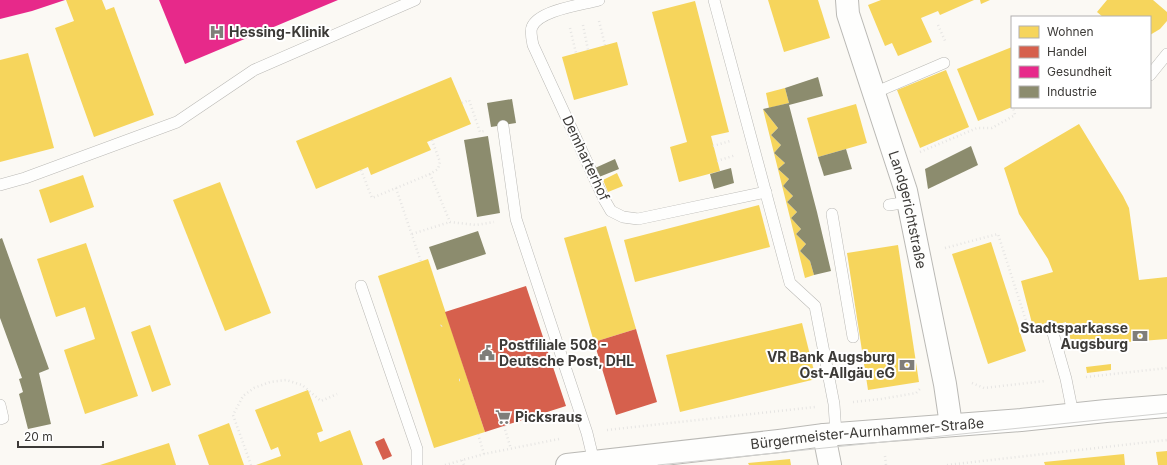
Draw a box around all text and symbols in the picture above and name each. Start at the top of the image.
legend [1011,16,1151,108]
hospital icon: Hessing-Klinik [208,23,226,41]
place label: Hessing-Klinik [229,23,331,40]
text: Wohnen [1047,24,1094,39]
text: Handel [1047,44,1087,59]
text: Gesundheit [1047,64,1112,79]
text: Industrie [1047,84,1097,99]
street label: Demharterhof [559,112,614,203]
street label: Landgerichtstraße [885,148,931,270]
place label: Stadtsparkasse Augsburg [1020,319,1128,352]
bank icon: Stadtsparkasse Augsburg [1131,327,1149,345]
place label: Postfiliale 508 - Deutsche Post, DHL [499,336,634,369]
public building icon: Postfiliale 508 - Deutsche Post, DHL [478,344,496,362]
place label: VR Bank Augsburg Ost-Allgäu eG [767,348,895,381]
bank icon: VR Bank Augsburg Ost-Allgäu eG [898,356,916,374]
supermarket icon: Picksraus [494,408,512,426]
place label: Picksraus [515,408,582,425]
street label: Bürgermeister-Aurnhammer-Straße [750,414,985,452]
scale bar [18,423,103,449]
text: 20 m [24,429,53,444]

